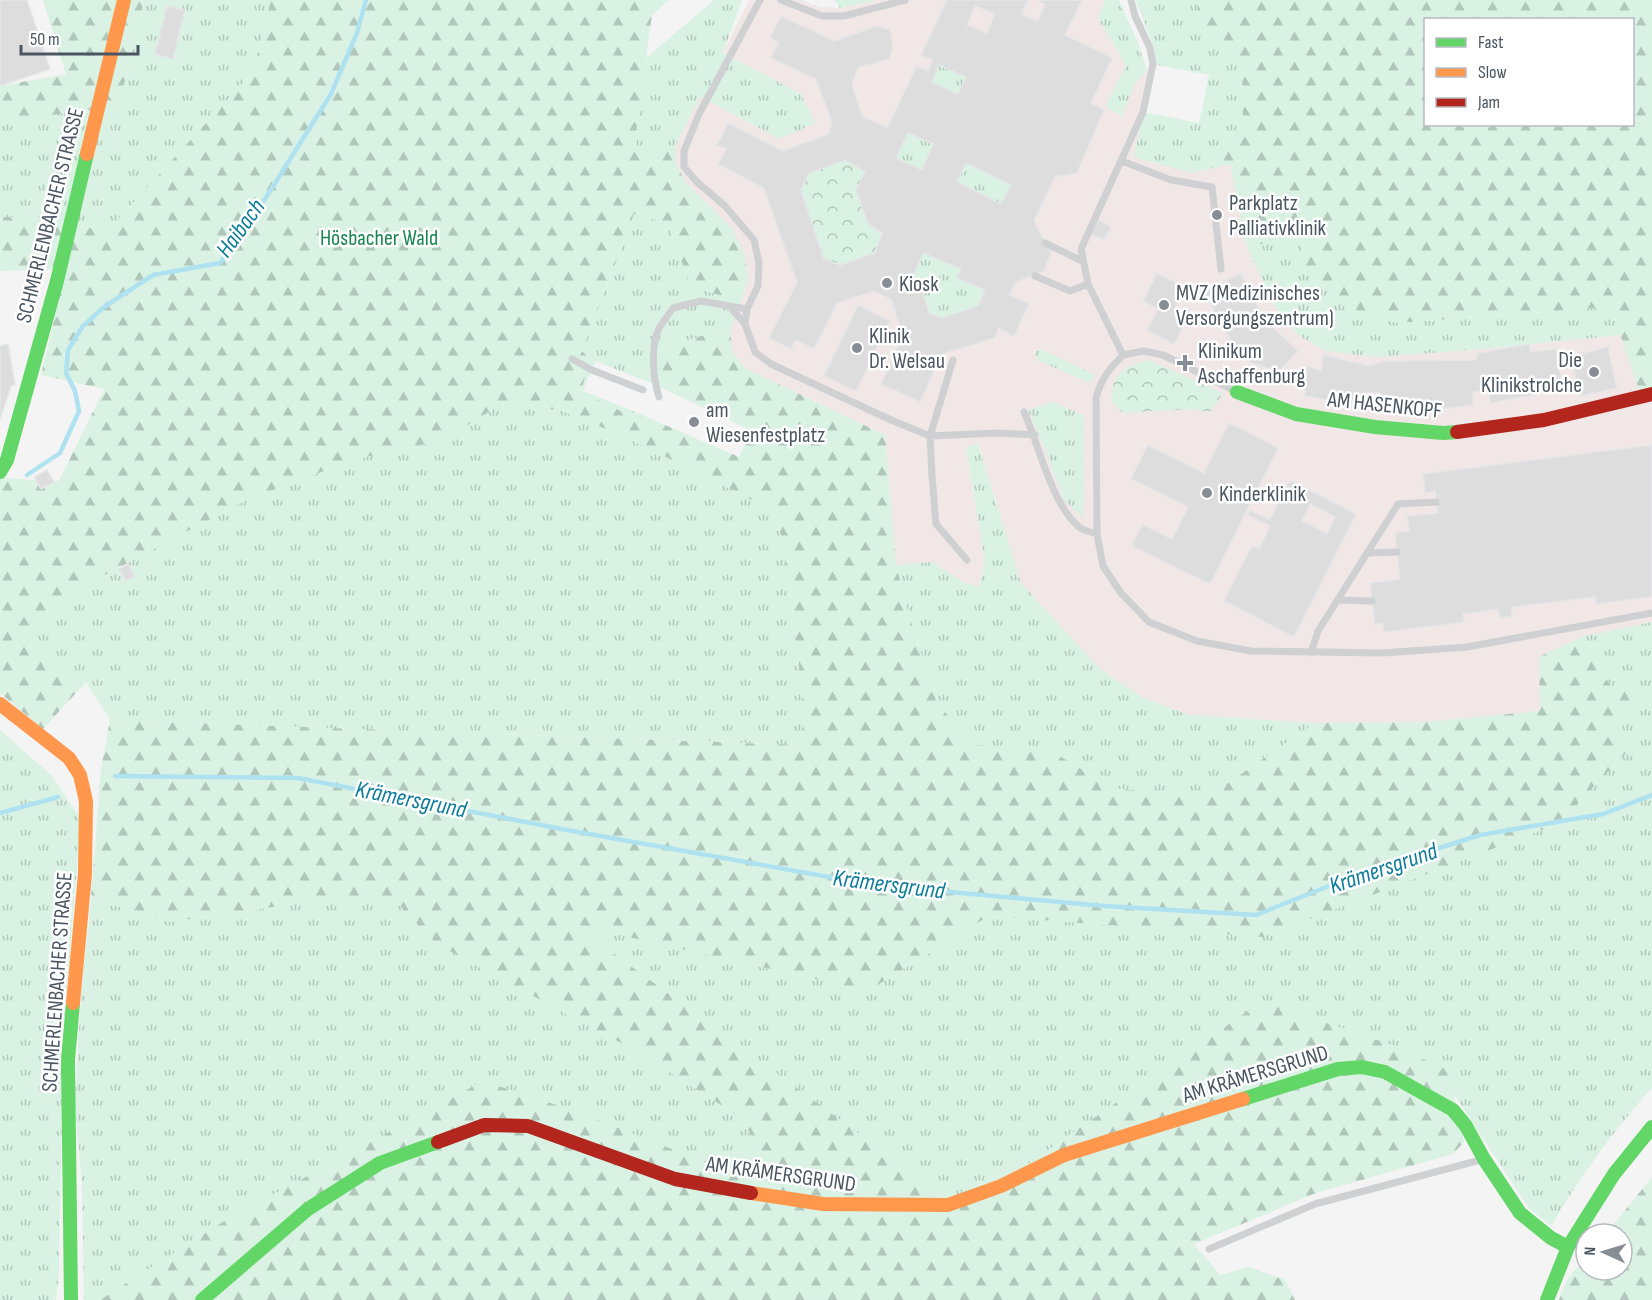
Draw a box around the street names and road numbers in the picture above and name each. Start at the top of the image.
street label: SCHMERLENBACHER STRASSE [11,105,90,326]
street label: AM HASENKOPF [1325,386,1443,425]
street label: SCHMERLENBACHER STRASSE [36,871,79,1093]
street label: AM KRÄMERSGRUND [1178,1039,1332,1110]
street label: AM KRÄMERSGRUND [703,1150,857,1198]

